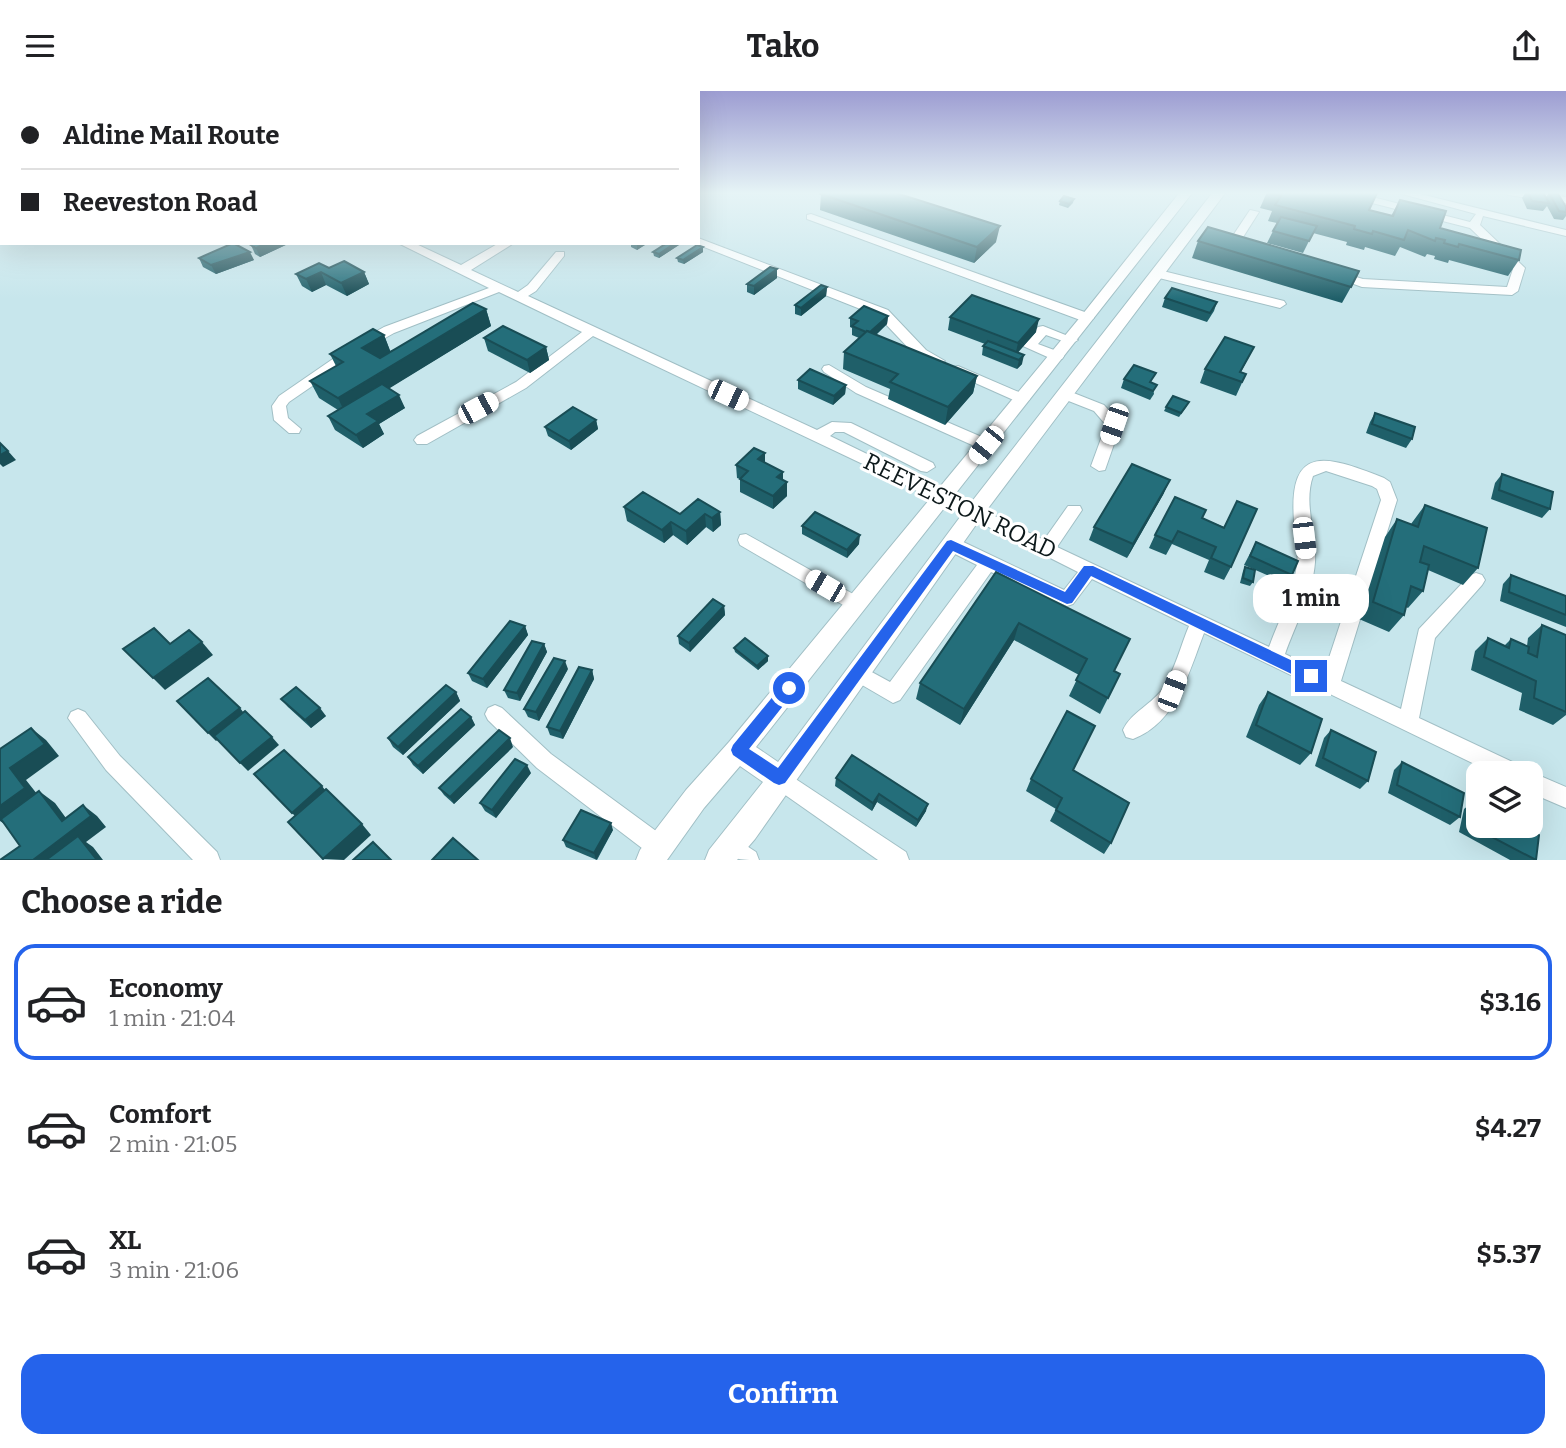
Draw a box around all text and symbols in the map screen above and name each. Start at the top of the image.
icon: menu [21,27,59,65]
text: Tako [747,27,819,65]
icon: share [1507,27,1545,65]
text: Aldine Mail Route [63,120,280,151]
text: Reeveston Road [63,187,257,218]
car [705,377,752,413]
car [455,389,502,427]
car [1098,401,1131,447]
car [965,422,1008,468]
street label: REEVESTON ROAD [859,447,1061,565]
car [1292,516,1317,560]
car [802,566,849,606]
callout: 1 min [1253,575,1369,623]
text: 1 min [1282,584,1340,612]
route end [1295,660,1327,692]
car [1155,668,1190,714]
route start [773,672,805,704]
map controls [1466,761,1543,838]
button: layers [1466,761,1543,838]
text: Choose a ride [21,883,222,921]
icon: car [25,971,88,1034]
text: Economy [109,973,223,1004]
text: $3.16 [1479,987,1541,1018]
text: 1 min · 21:04 [109,1004,235,1032]
icon: car [25,1097,88,1160]
text: Comfort [109,1099,212,1130]
text: $4.27 [1475,1113,1541,1144]
text: 2 min · 21:05 [109,1130,237,1158]
icon: car [25,1223,88,1286]
text: XL [109,1225,141,1256]
text: $5.37 [1476,1239,1541,1270]
text: 3 min · 21:06 [109,1256,239,1284]
button: Confirm [21,1354,1545,1434]

